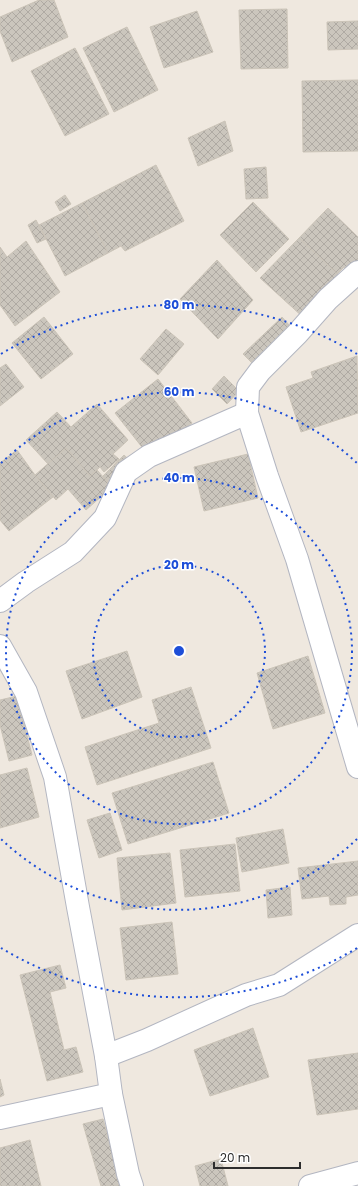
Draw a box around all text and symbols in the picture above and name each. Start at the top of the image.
text: 80 m [164,296,195,313]
text: 60 m [164,383,195,400]
text: 40 m [163,469,195,486]
text: 20 m [164,556,194,573]
centre of rings [172,644,186,658]
scale bar [214,1144,300,1170]
text: 20 m [220,1149,250,1166]

